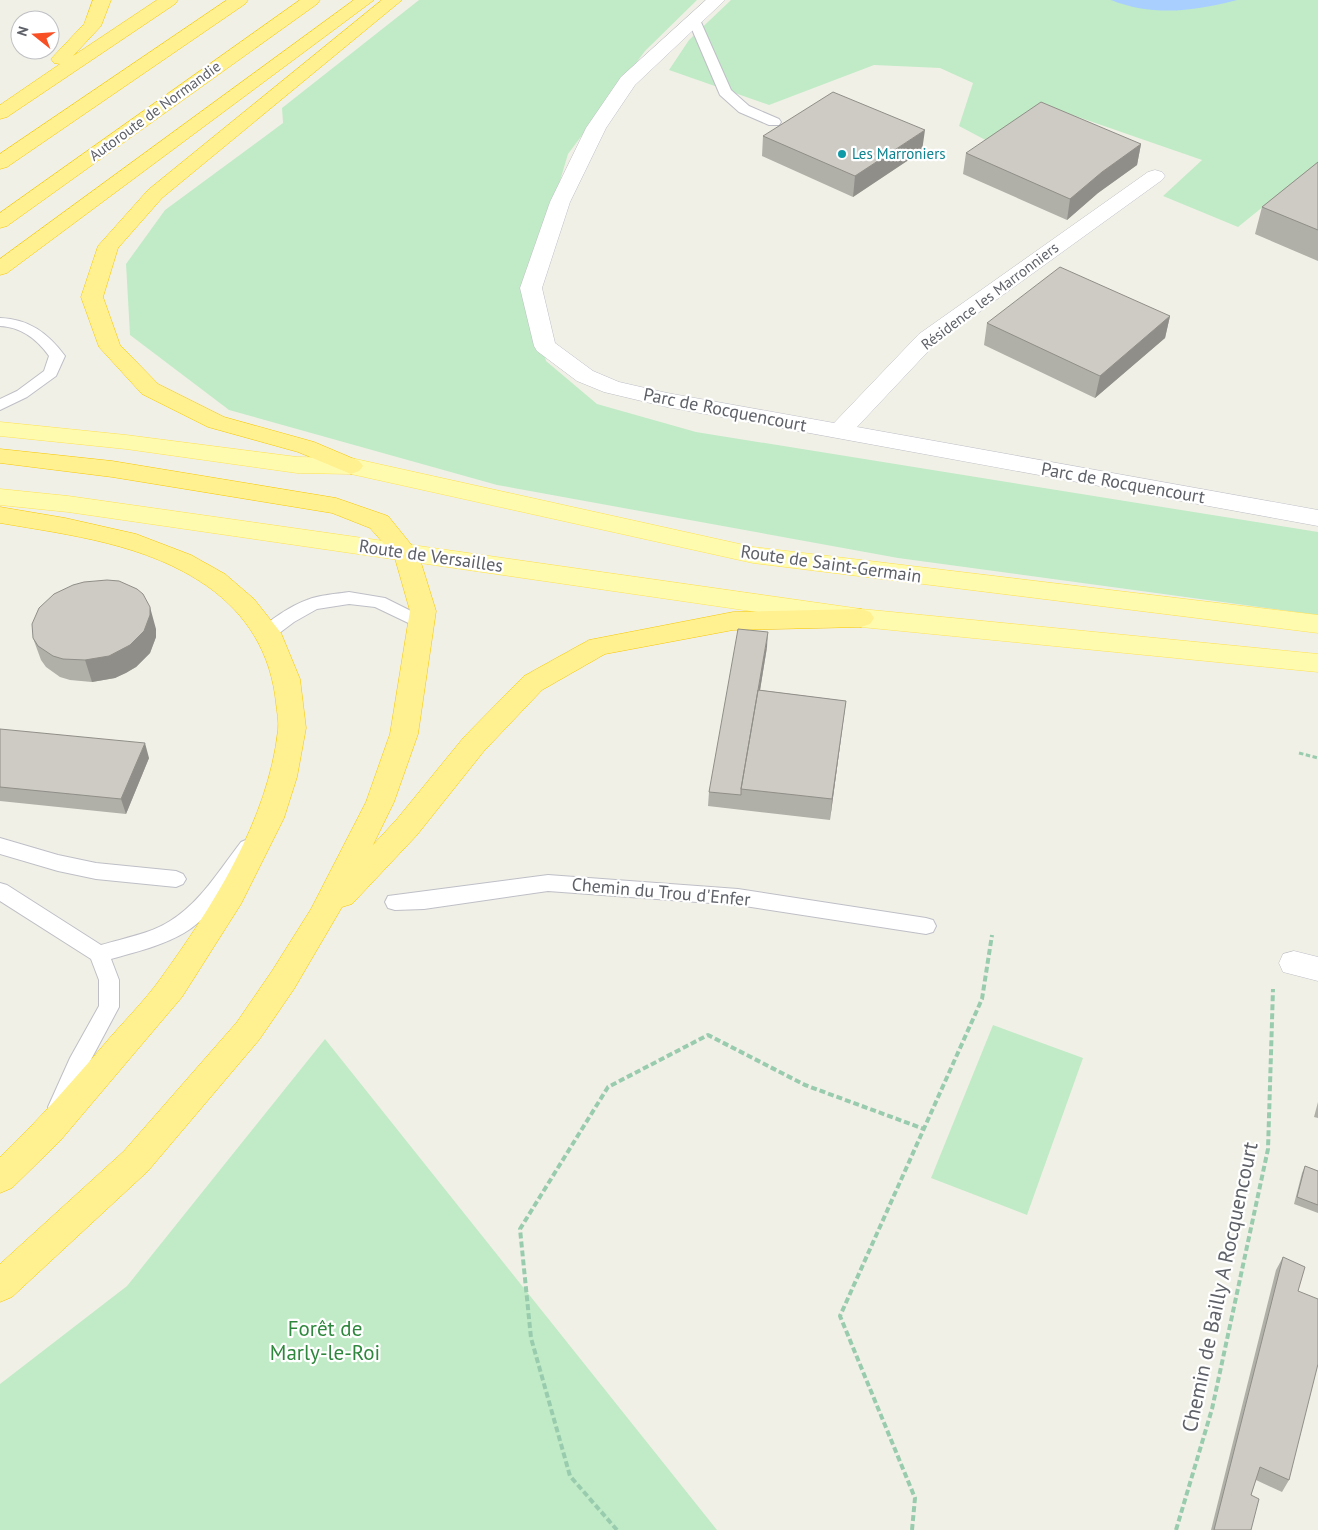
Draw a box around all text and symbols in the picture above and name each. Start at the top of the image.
north arrow [10,10,60,60]
text: N [13,24,33,38]
street label: Autoroute de Normandie [85,56,224,165]
place label: Les Marroniers [852,144,946,163]
marker: Les Marroniers [836,148,848,160]
street label: Résidence les Marronniers [917,238,1062,354]
street label: Parc de Rocquencourt [641,382,809,437]
street label: Parc de Rocquencourt [1039,457,1207,508]
street label: Route de Versailles [358,534,505,577]
street label: Route de Saint-Germain [739,539,923,588]
street label: Chemin du Trou d'Enfer [571,872,751,911]
street label: Chemin de Bailly A Rocquencourt [1176,1139,1263,1434]
park label: Forêt de Marly-le-Roi [270,1315,380,1366]

